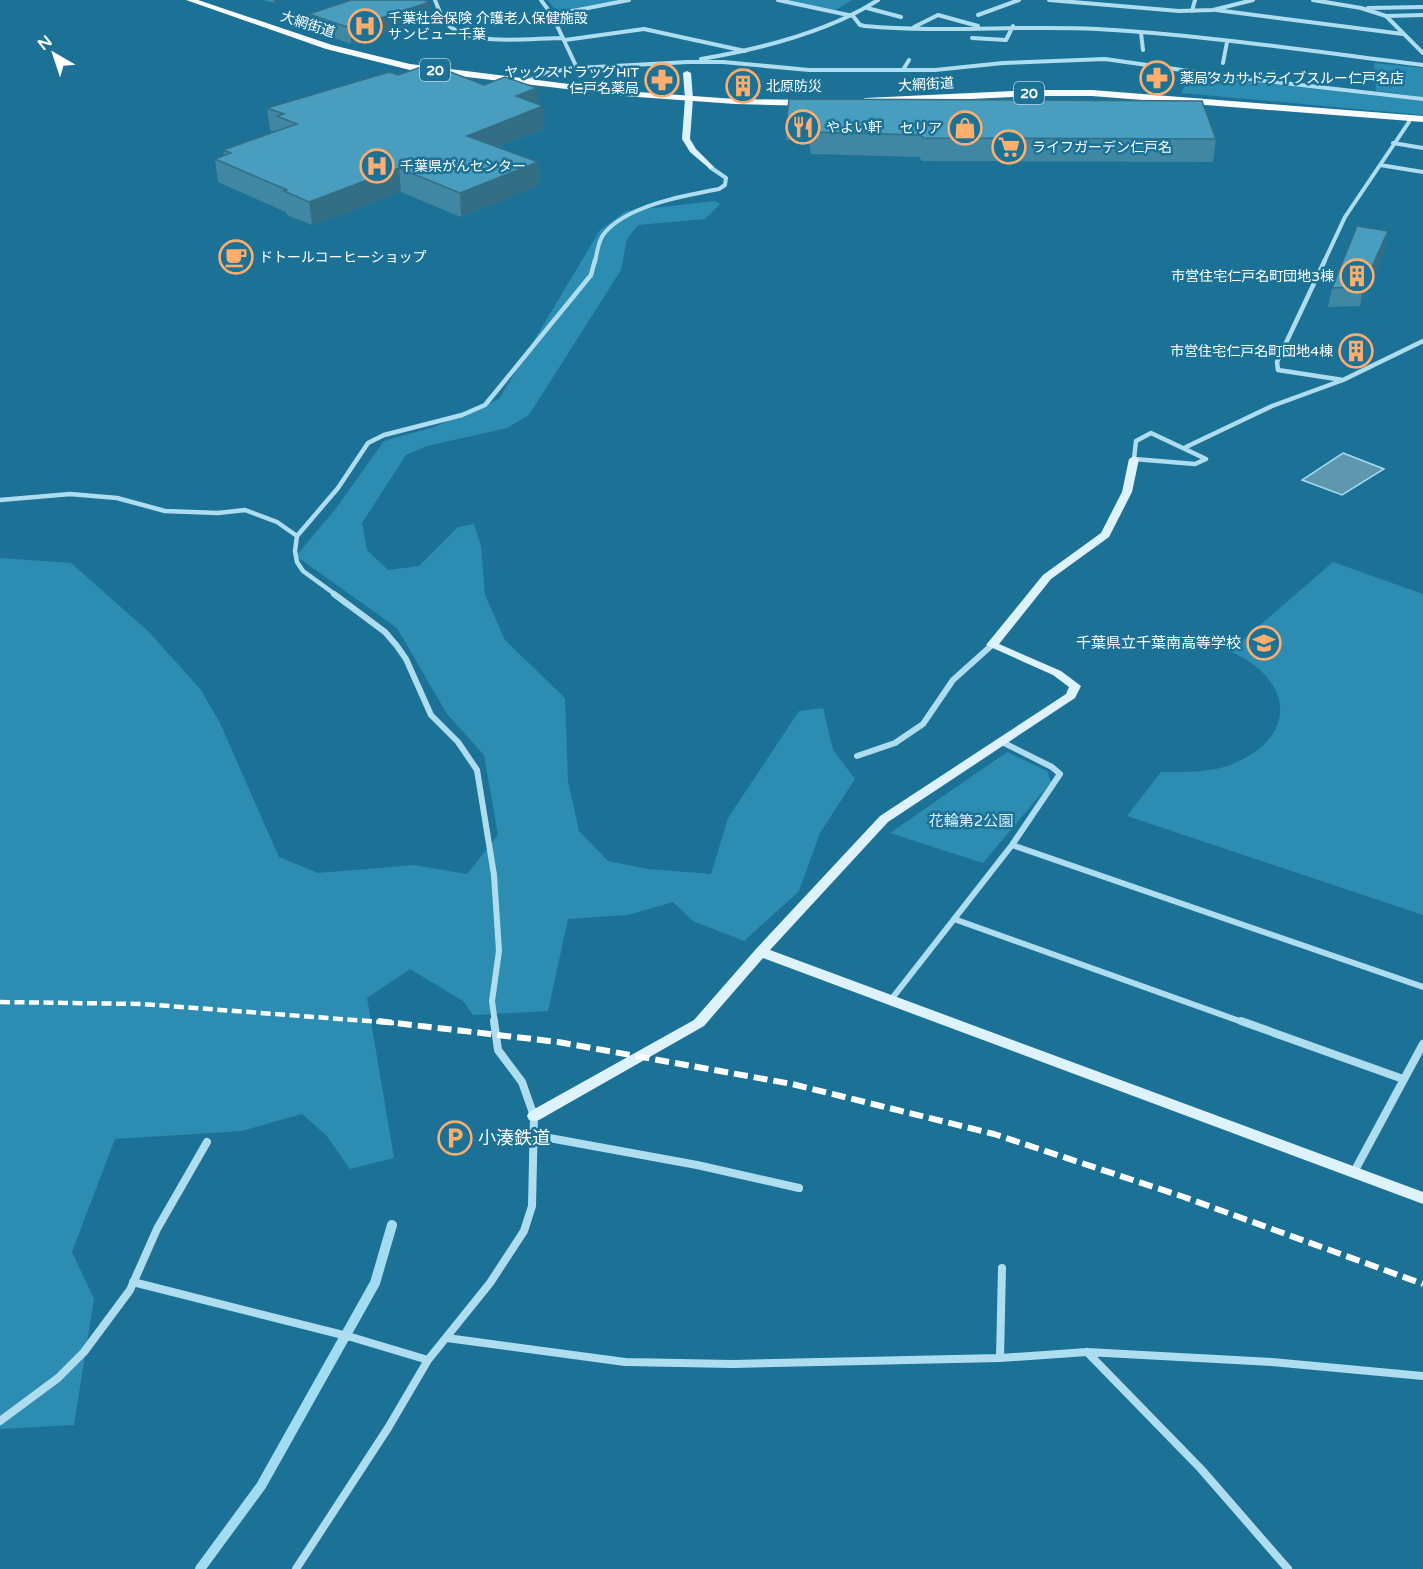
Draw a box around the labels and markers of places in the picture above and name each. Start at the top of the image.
hospital icon: 千葉社会保険 介護老人保健施設 サンビュー千葉 [347,8,383,44]
place label: 千葉社会保険 介護老人保健施設 サンビュー千葉 [388,10,588,43]
pharmacy icon: 薬局タカサドライブスルー仁戸名店 [1139,60,1175,96]
pharmacy icon: ヤックスドラッグHIT 仁戸名薬局 [644,62,680,98]
place label: ヤックスドラッグHIT 仁戸名薬局 [504,64,639,97]
building icon: 北原防災 [725,68,761,104]
place label: 薬局タカサドライブスルー仁戸名店 [1180,70,1404,87]
place label: 北原防災 [766,78,822,95]
restaurant icon: やよい軒 [785,109,821,145]
shop icon: セリア [947,110,983,146]
place label: やよい軒 [826,119,882,136]
place label: セリア [900,120,942,137]
supermarket icon: ライフガーデン仁戸名 [991,129,1027,165]
place label: ライフガーデン仁戸名 [1032,139,1172,156]
hospital icon: 千葉県がんセンター [359,148,395,184]
place label: 千葉県がんセンター [400,158,526,175]
cafe icon: ドトールコーヒーショップ [218,239,254,275]
place label: ドトールコーヒーショップ [259,249,426,266]
building icon: 市営住宅仁戸名町団地3棟 [1339,258,1375,294]
place label: 市営住宅仁戸名町団地3棟 [1171,268,1334,285]
building icon: 市営住宅仁戸名町団地4棟 [1338,333,1374,369]
place label: 市営住宅仁戸名町団地4棟 [1170,343,1333,360]
school or university icon: 千葉県立千葉南高等学校 [1246,625,1282,661]
place label: 千葉県立千葉南高等学校 [1076,634,1241,652]
parking icon: 小湊鉄道 [437,1120,473,1156]
place label: 小湊鉄道 [478,1127,550,1149]

